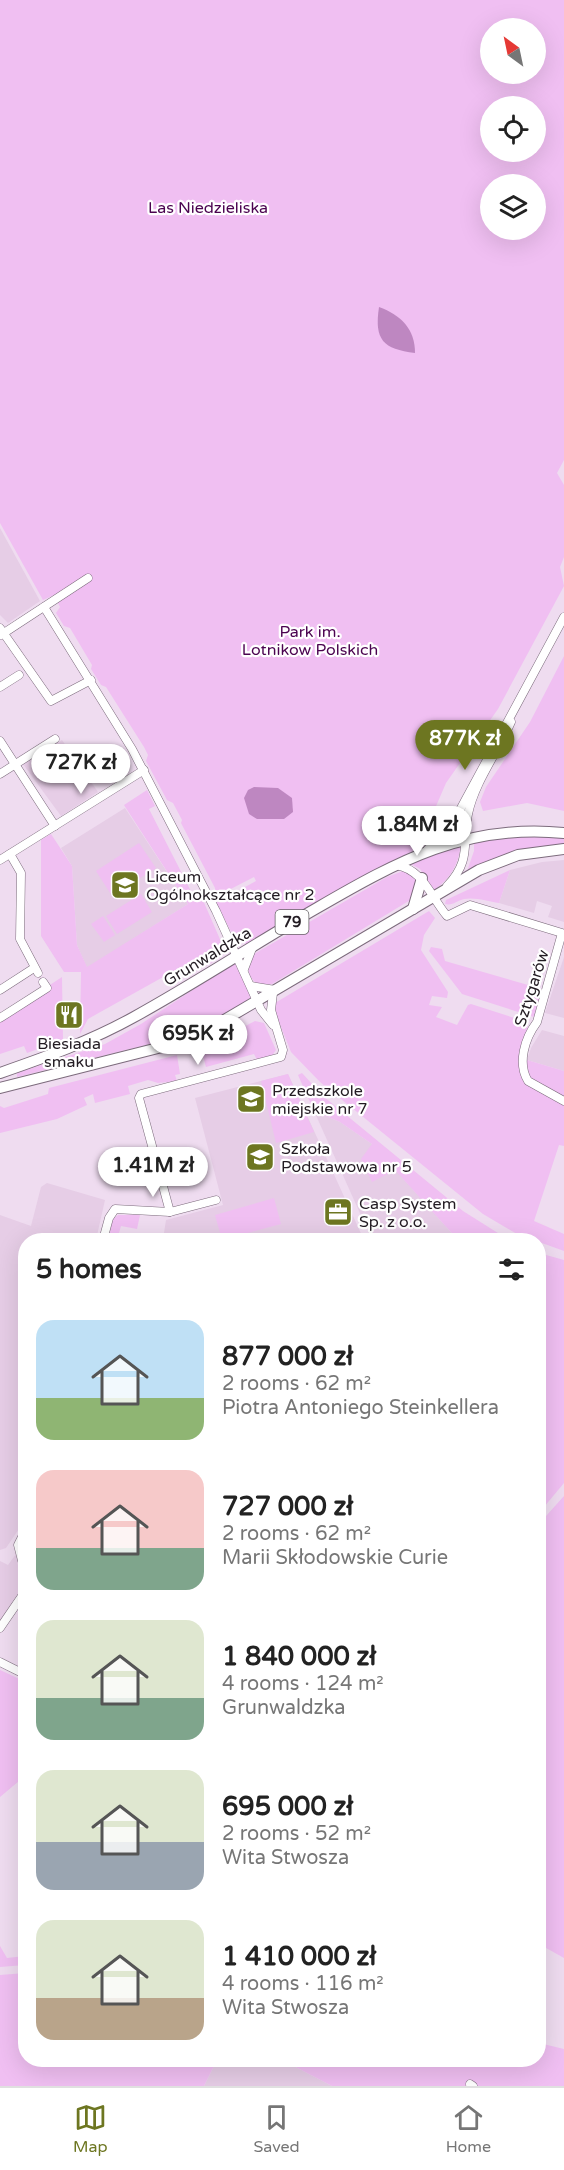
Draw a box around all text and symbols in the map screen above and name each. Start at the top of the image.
north arrow [480,18,546,84]
map controls [480,18,546,240]
button: locate [480,96,546,162]
button: layers [480,174,546,240]
park label: Las Niedzieliska [148,198,268,218]
park label: Park im. Lotnikow Polskich [242,622,378,660]
pin: 877K zł [410,720,520,771]
text: 877K zł [429,727,501,751]
pin: 727K zł [26,744,136,795]
text: 727K zł [45,751,117,775]
pin: 1.84M zł [355,806,479,857]
text: 1.84M zł [376,813,458,837]
place label: Liceum Ogólnokształcące nr 2 [146,867,315,905]
school or university icon: Liceum Ogólnokształcące nr 2 [109,869,141,901]
road number: 79 [276,910,308,934]
street label: Grunwaldzka [160,923,255,991]
street label: Sztygarów [510,947,554,1029]
restaurant icon: Biesiada smaku [53,999,85,1031]
pin: 695K zł [143,1015,253,1066]
text: 695K zł [162,1022,234,1046]
place label: Biesiada smaku [37,1034,101,1072]
place label: Przedszkole miejskie nr 7 [272,1081,367,1119]
school or university icon: Przedszkole miejskie nr 7 [235,1083,267,1115]
place label: Szkoła Podstawowa nr 5 [281,1139,412,1177]
school or university icon: Szkoła Podstawowa nr 5 [244,1141,276,1173]
pin: 1.41M zł [91,1147,215,1198]
text: 1.41M zł [112,1154,194,1178]
place label: Casp System Sp. z o.o. [359,1194,456,1232]
office icon: Casp System Sp. z o.o. [322,1196,354,1228]
icon: filters [495,1253,528,1286]
text: 5 homes [36,1254,142,1285]
text: 877 000 zł [222,1341,353,1372]
icon: home [84,1344,156,1416]
text: 2 rooms · 62 m² [222,1372,371,1396]
text: Piotra Antoniego Steinkellera [222,1396,499,1420]
text: 727 000 zł [222,1491,353,1522]
icon: home [84,1494,156,1566]
text: 2 rooms · 62 m² [222,1522,371,1546]
text: Marii Skłodowskie Curie [222,1546,448,1570]
text: 1 840 000 zł [222,1641,376,1672]
icon: home [84,1644,156,1716]
text: 4 rooms · 124 m² [222,1672,384,1696]
text: Grunwaldzka [222,1696,345,1720]
text: 695 000 zł [222,1791,353,1822]
icon: home [84,1794,156,1866]
text: 2 rooms · 52 m² [222,1822,371,1846]
text: Wita Stwosza [222,1846,349,1870]
text: 1 410 000 zł [222,1941,376,1972]
icon: home [84,1944,156,2016]
text: 4 rooms · 116 m² [222,1972,384,1996]
text: Wita Stwosza [222,1996,349,2020]
tab: Map [73,2101,108,2157]
tab: Saved [253,2101,300,2157]
tab: Home [446,2101,491,2157]

